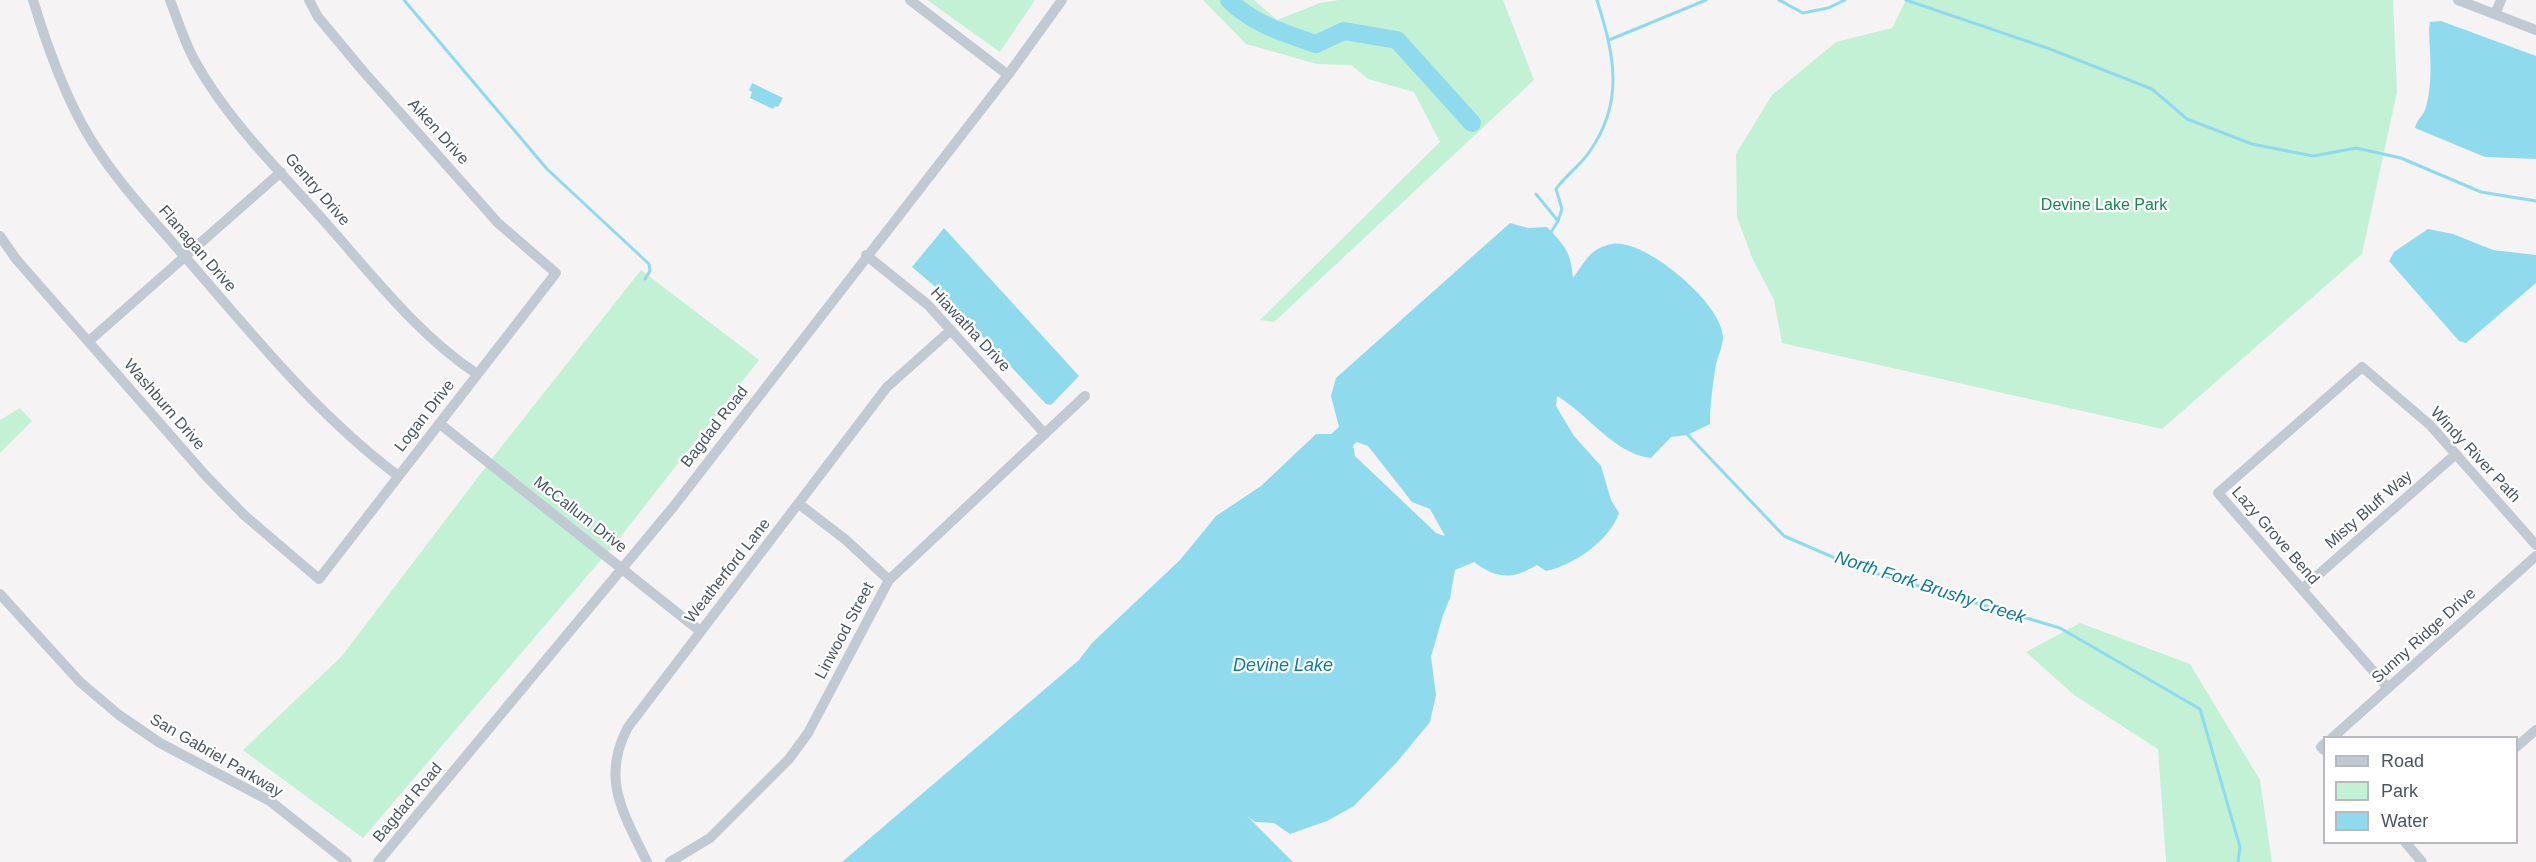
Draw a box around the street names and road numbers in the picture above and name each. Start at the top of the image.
street label: Aiken Drive [403,95,473,169]
street label: Gentry Drive [280,150,354,230]
street label: Flanagan Drive [154,202,240,296]
street label: Hiawatha Drive [926,284,1014,376]
street label: Washburn Drive [119,356,209,454]
street label: Logan Drive [391,376,459,456]
street label: Bagdad Road [677,383,753,471]
street label: Windy River Path [2426,403,2524,507]
street label: Misty Bluff Way [2321,467,2417,553]
street label: McCallum Drive [530,473,630,557]
street label: Lazy Grove Bend [2227,483,2323,589]
street label: Weatherford Lane [681,515,775,627]
street label: Linwood Street [811,579,879,683]
street label: Sunny Ridge Drive [2368,584,2480,688]
street label: San Gabriel Parkway [146,710,286,802]
street label: Bagdad Road [369,759,447,847]

